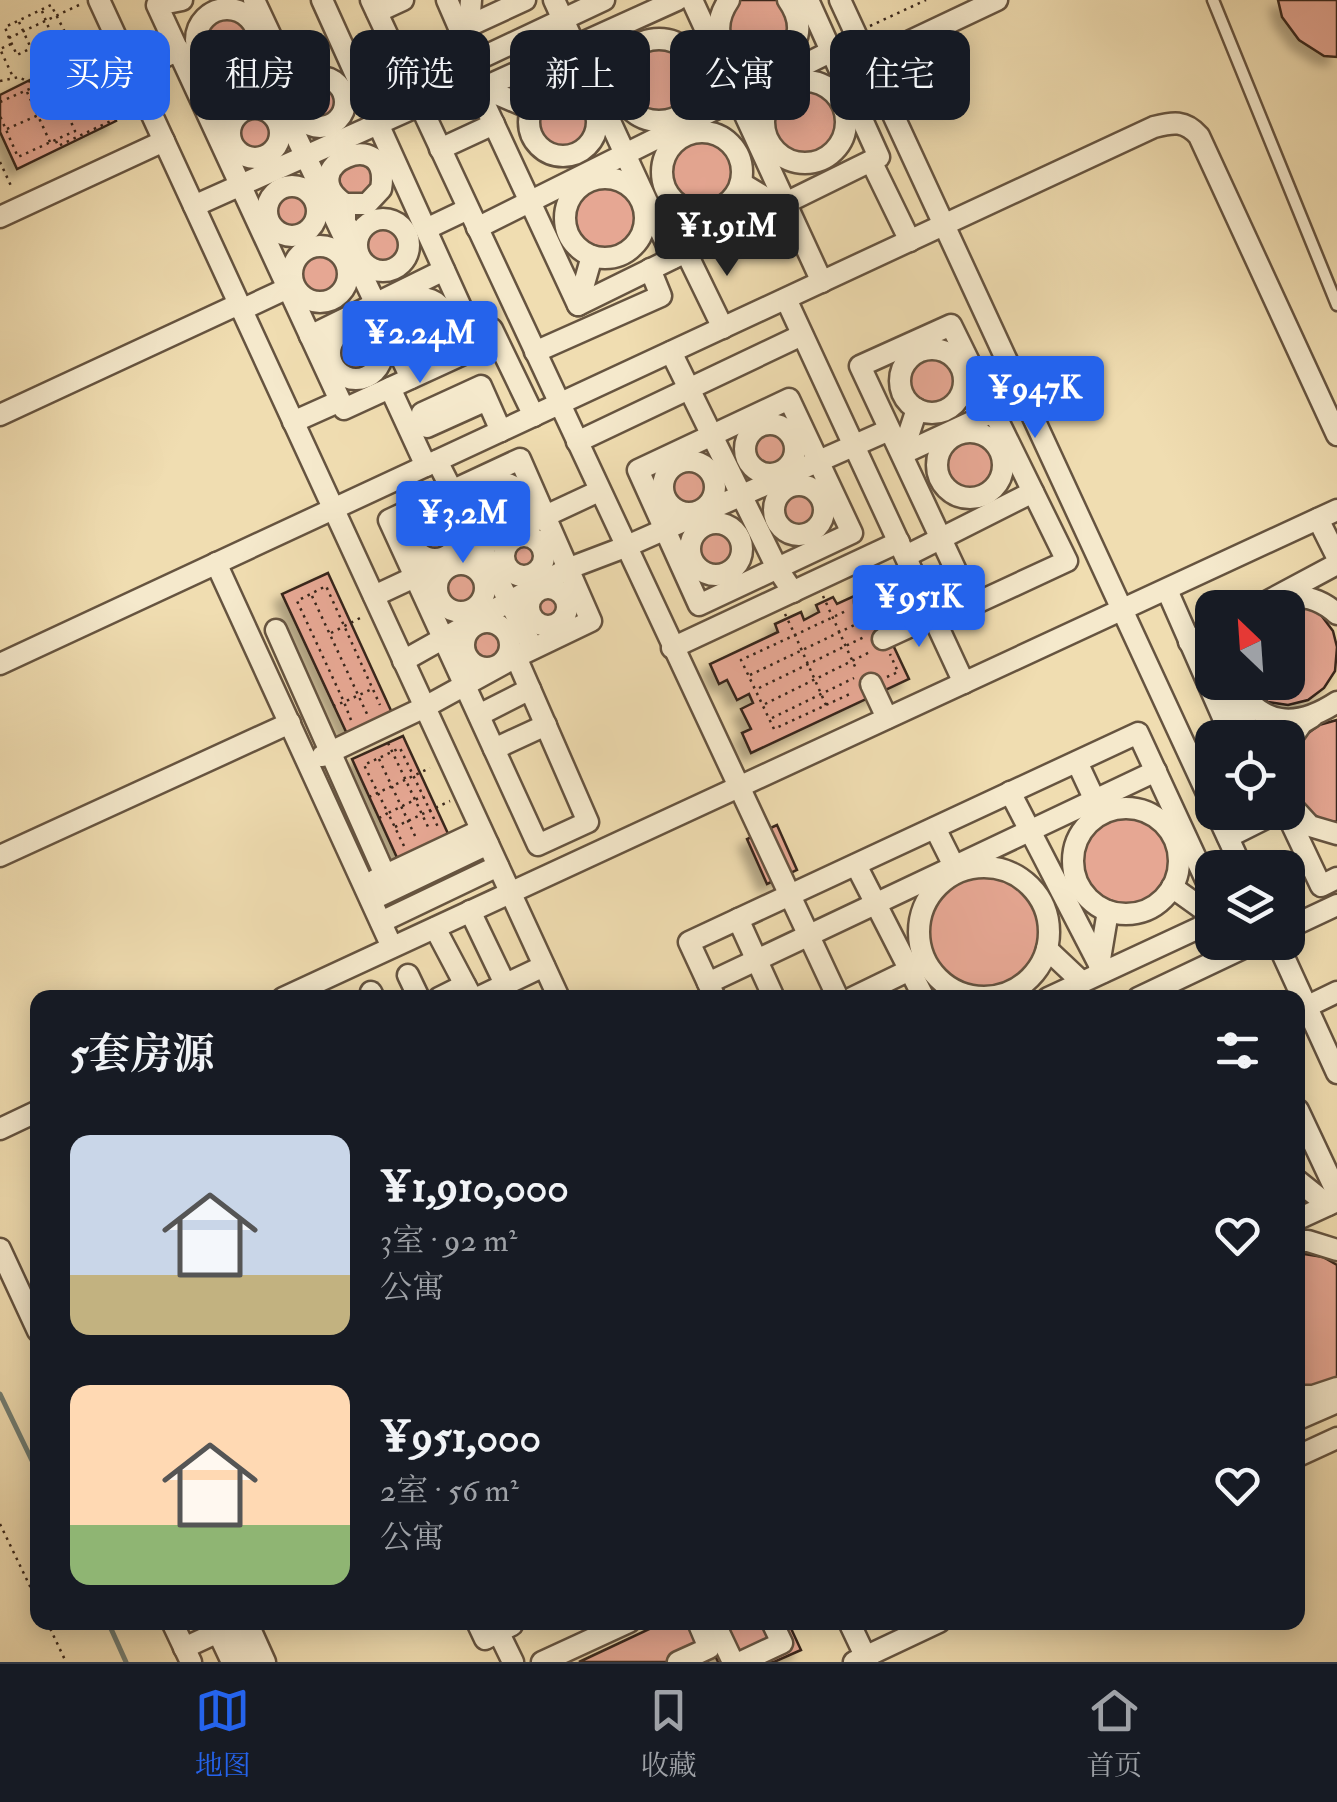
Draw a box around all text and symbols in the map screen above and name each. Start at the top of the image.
chip: 买房 [30,30,170,120]
chip: 租房 [190,30,330,120]
chip: 筛选 [350,30,490,120]
chip: 新上 [510,30,650,120]
chip: 公寓 [670,30,810,120]
chip: 住宅 [830,30,970,120]
pin: ¥1.91M [646,194,808,279]
text: ¥1.91M [677,206,777,246]
pin: ¥2.24M [339,301,501,386]
text: ¥2.24M [365,313,475,353]
pin: ¥947K [965,356,1105,441]
text: ¥947K [988,368,1082,408]
pin: ¥3.2M [393,481,533,566]
text: ¥3.2M [418,493,508,533]
pin: ¥951K [849,565,989,650]
text: ¥951K [875,577,963,617]
north arrow [1195,590,1305,700]
map controls [1195,590,1305,960]
button: locate [1195,720,1305,830]
button: layers [1195,850,1305,960]
icon: filters [1210,1023,1265,1078]
text: 5套房源 [70,1029,214,1081]
text: ¥1,910,000 [380,1162,569,1214]
icon: home [150,1175,270,1295]
icon: heart [1210,1208,1265,1263]
text: 3室 · 92 m² [380,1221,517,1261]
text: 公寓 [380,1268,444,1308]
text: ¥951,000 [380,1412,541,1464]
icon: home [150,1425,270,1545]
icon: heart [1210,1458,1265,1513]
text: 2室 · 56 m² [380,1471,519,1511]
text: 公寓 [380,1518,444,1558]
tab: 地图 [195,1683,251,1784]
tab: 收藏 [640,1683,696,1784]
tab: 首页 [1086,1683,1142,1784]

